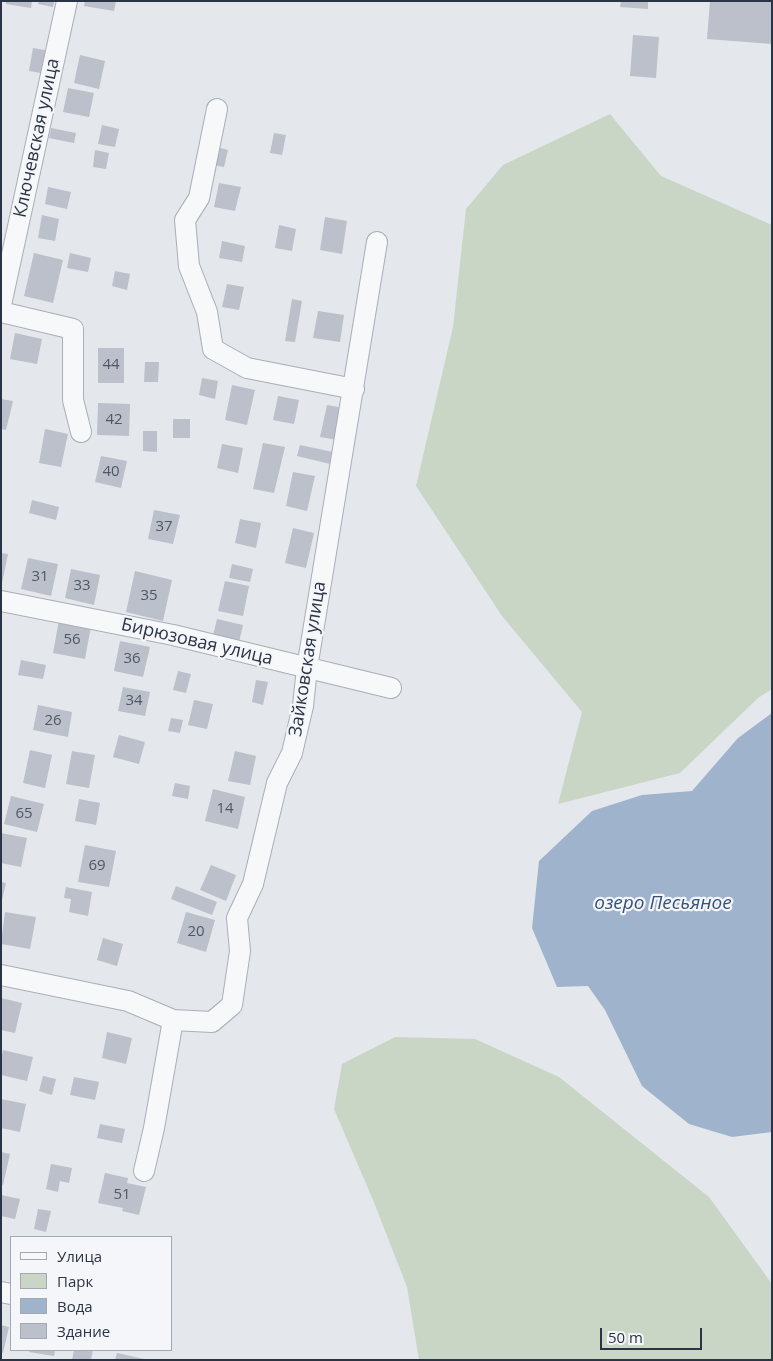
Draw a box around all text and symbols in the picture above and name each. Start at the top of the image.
street label: Ключевская улица [10,56,64,220]
house number: 44 [102,356,120,374]
house number: 42 [105,411,123,429]
house number: 40 [102,463,120,481]
house number: 37 [155,518,173,536]
house number: 31 [31,568,49,586]
house number: 33 [73,577,91,595]
street label: Зайковская улица [285,580,331,738]
house number: 35 [140,587,158,605]
street label: Бирюзовая улица [119,614,275,670]
house number: 56 [63,631,81,649]
house number: 36 [123,650,141,668]
house number: 34 [125,692,143,710]
house number: 26 [44,712,62,730]
house number: 14 [216,800,234,818]
house number: 65 [15,805,33,823]
house number: 69 [88,857,106,875]
water label: озеро Песьяное [594,893,732,915]
house number: 20 [187,923,205,941]
house number: 51 [113,1186,131,1204]
legend [10,1236,172,1351]
text: Улица [57,1246,102,1266]
text: Парк [57,1271,93,1291]
text: Вода [57,1296,93,1316]
scale bar [603,1318,706,1350]
text: Здание [57,1321,110,1341]
text: 50 m [608,1327,643,1347]

